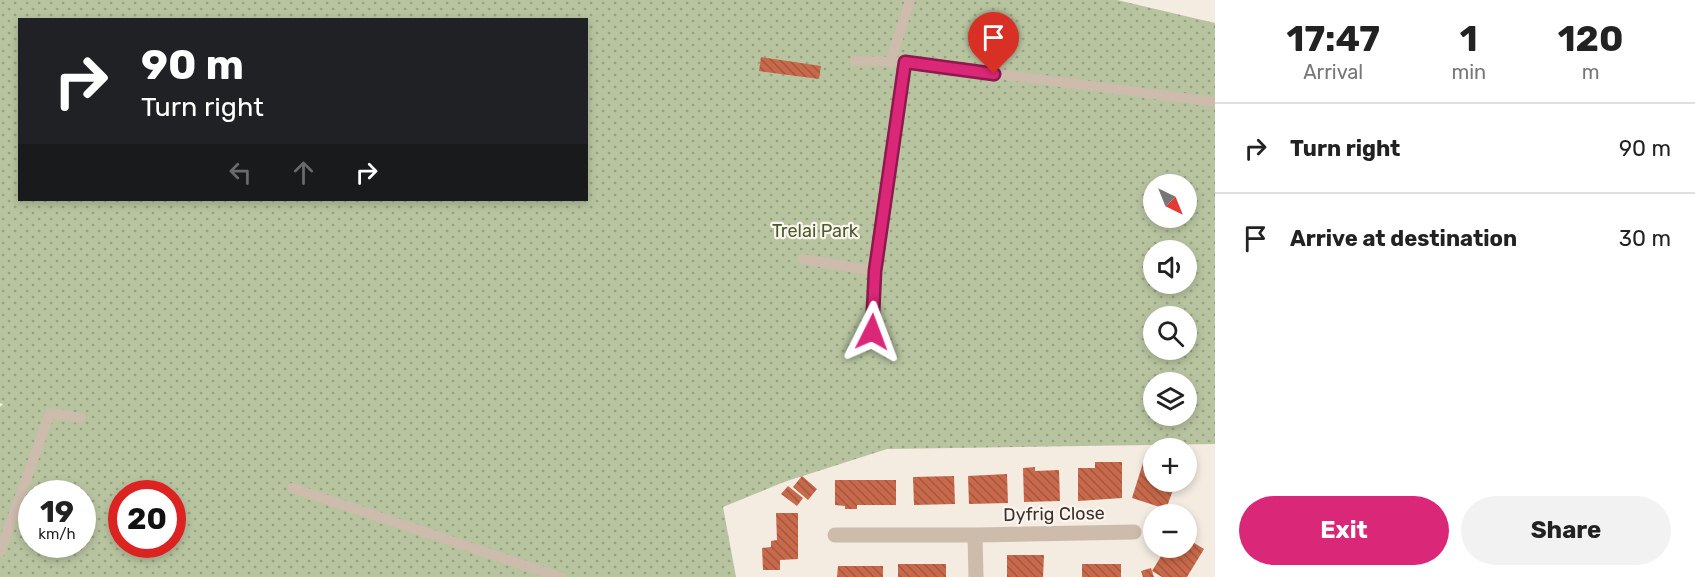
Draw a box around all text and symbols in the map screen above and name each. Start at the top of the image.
pin [968,12,1019,74]
text: 17:47 [1287,17,1380,60]
text: 1 [1460,17,1478,60]
text: 120 [1558,17,1623,60]
icon: arrive [977,21,1010,54]
text: 90 m [141,40,244,90]
icon: right [42,42,120,120]
text: Arrival [1303,60,1363,84]
text: min [1451,60,1486,84]
text: m [1582,60,1599,84]
text: Turn right [141,91,264,123]
icon: right [1239,132,1272,165]
text: Turn right [1290,135,1400,162]
text: 90 m [1619,135,1671,162]
icon: left [224,156,257,189]
icon: ahead [287,156,320,189]
icon: right [350,156,383,189]
north arrow [1143,174,1197,228]
map controls [1143,174,1197,558]
park label: Trelai Park [772,220,859,242]
icon: arrive [1239,222,1272,255]
text: Arrive at destination [1290,225,1517,252]
text: 30 m [1619,225,1671,252]
button: sound [1143,240,1197,294]
position arrow [840,300,904,364]
button: search [1143,306,1197,360]
button: layers [1143,372,1197,426]
button: + [1143,438,1197,492]
speed limit sign: 20 [108,480,186,558]
text: 19 [40,494,74,530]
button: Exit [1239,496,1449,565]
button: Share [1461,496,1671,565]
street label: Dyfrig Close [1003,502,1105,526]
button: − [1143,504,1197,558]
text: km/h [38,525,76,543]

